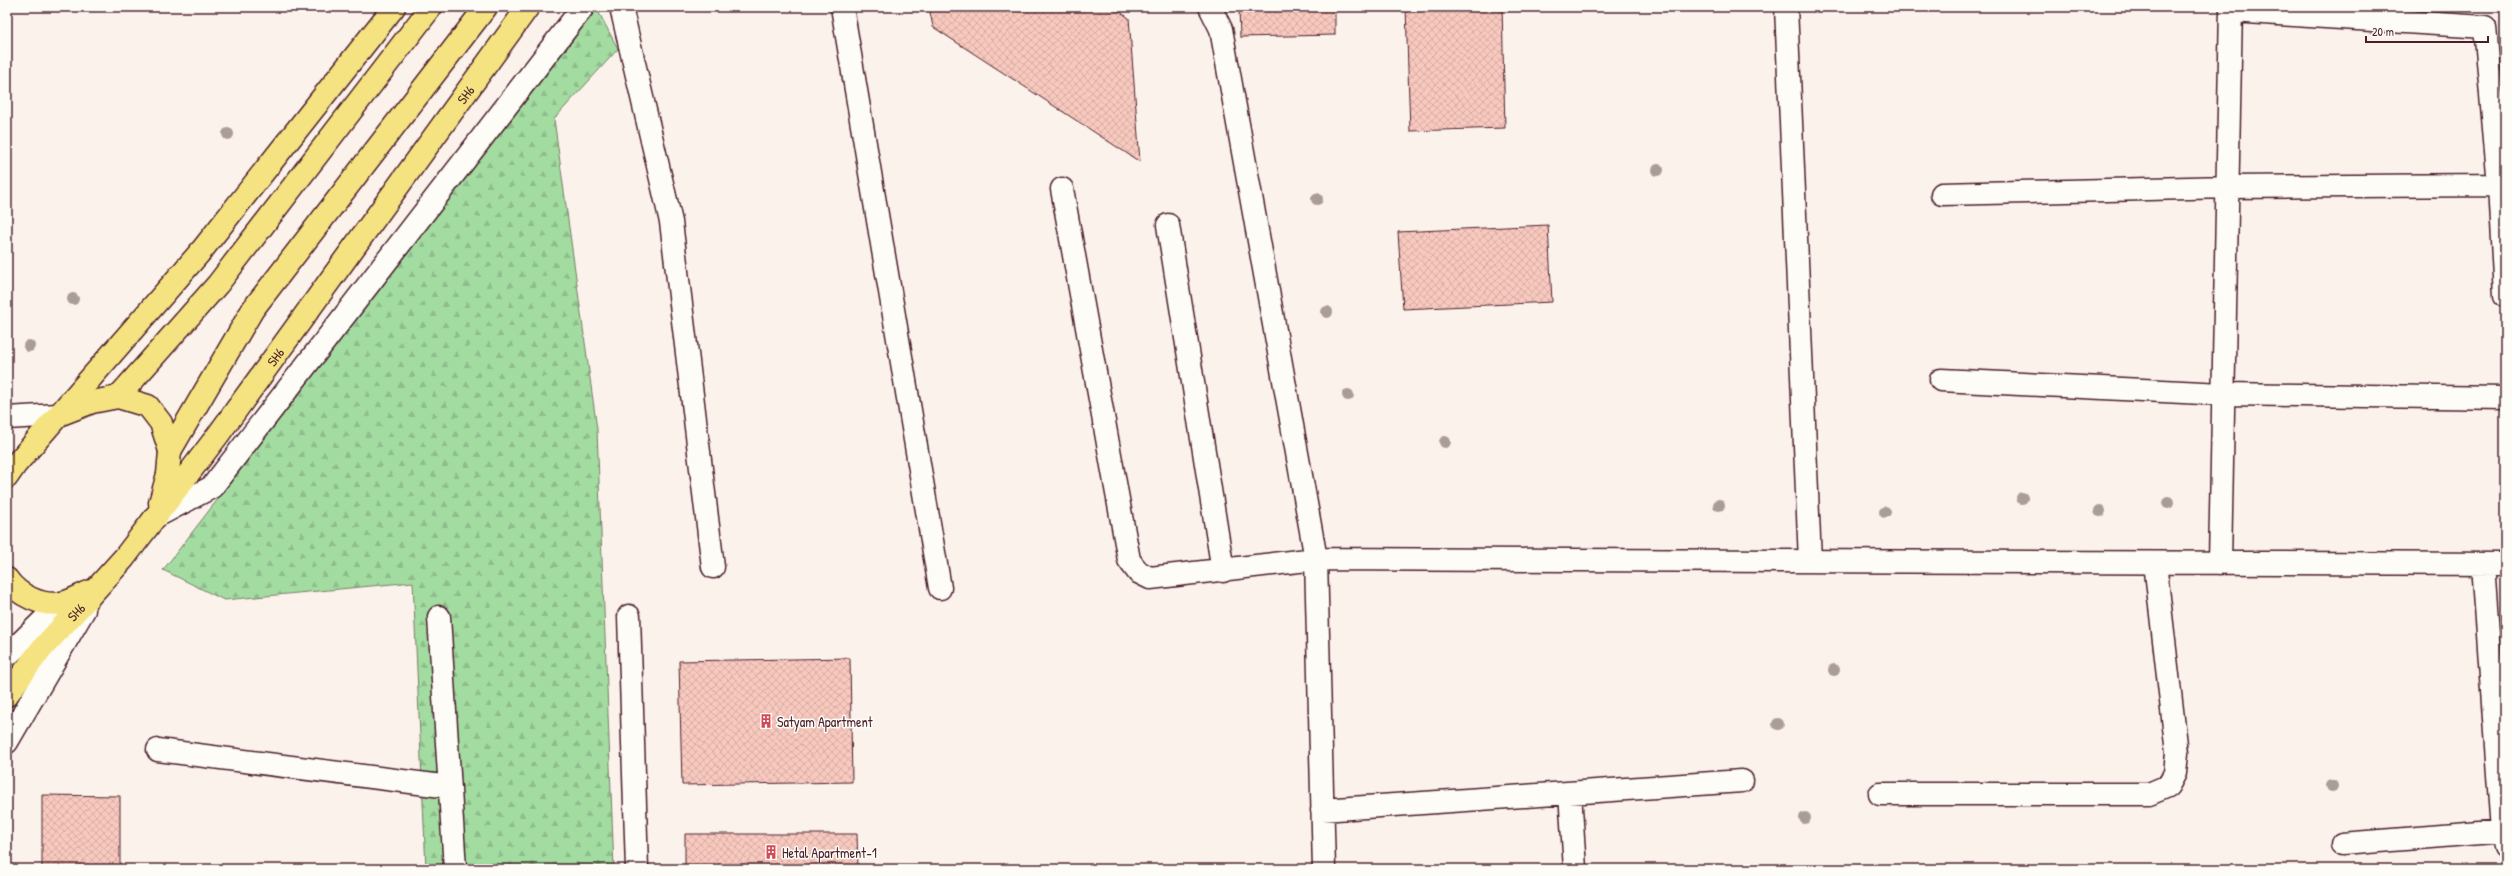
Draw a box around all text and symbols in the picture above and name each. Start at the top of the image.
scale bar [2366,18,2488,44]
text: 20 m [2372,23,2394,40]
street label: SH6 [452,81,478,107]
street label: SH6 [262,343,288,370]
street label: SH6 [62,598,89,625]
place label: Satyam Apartment [777,712,873,732]
building icon: Satyam Apartment [758,713,774,729]
place label: Hetal Apartment-1 [782,843,877,863]
building icon: Hetal Apartment-1 [763,844,779,860]

